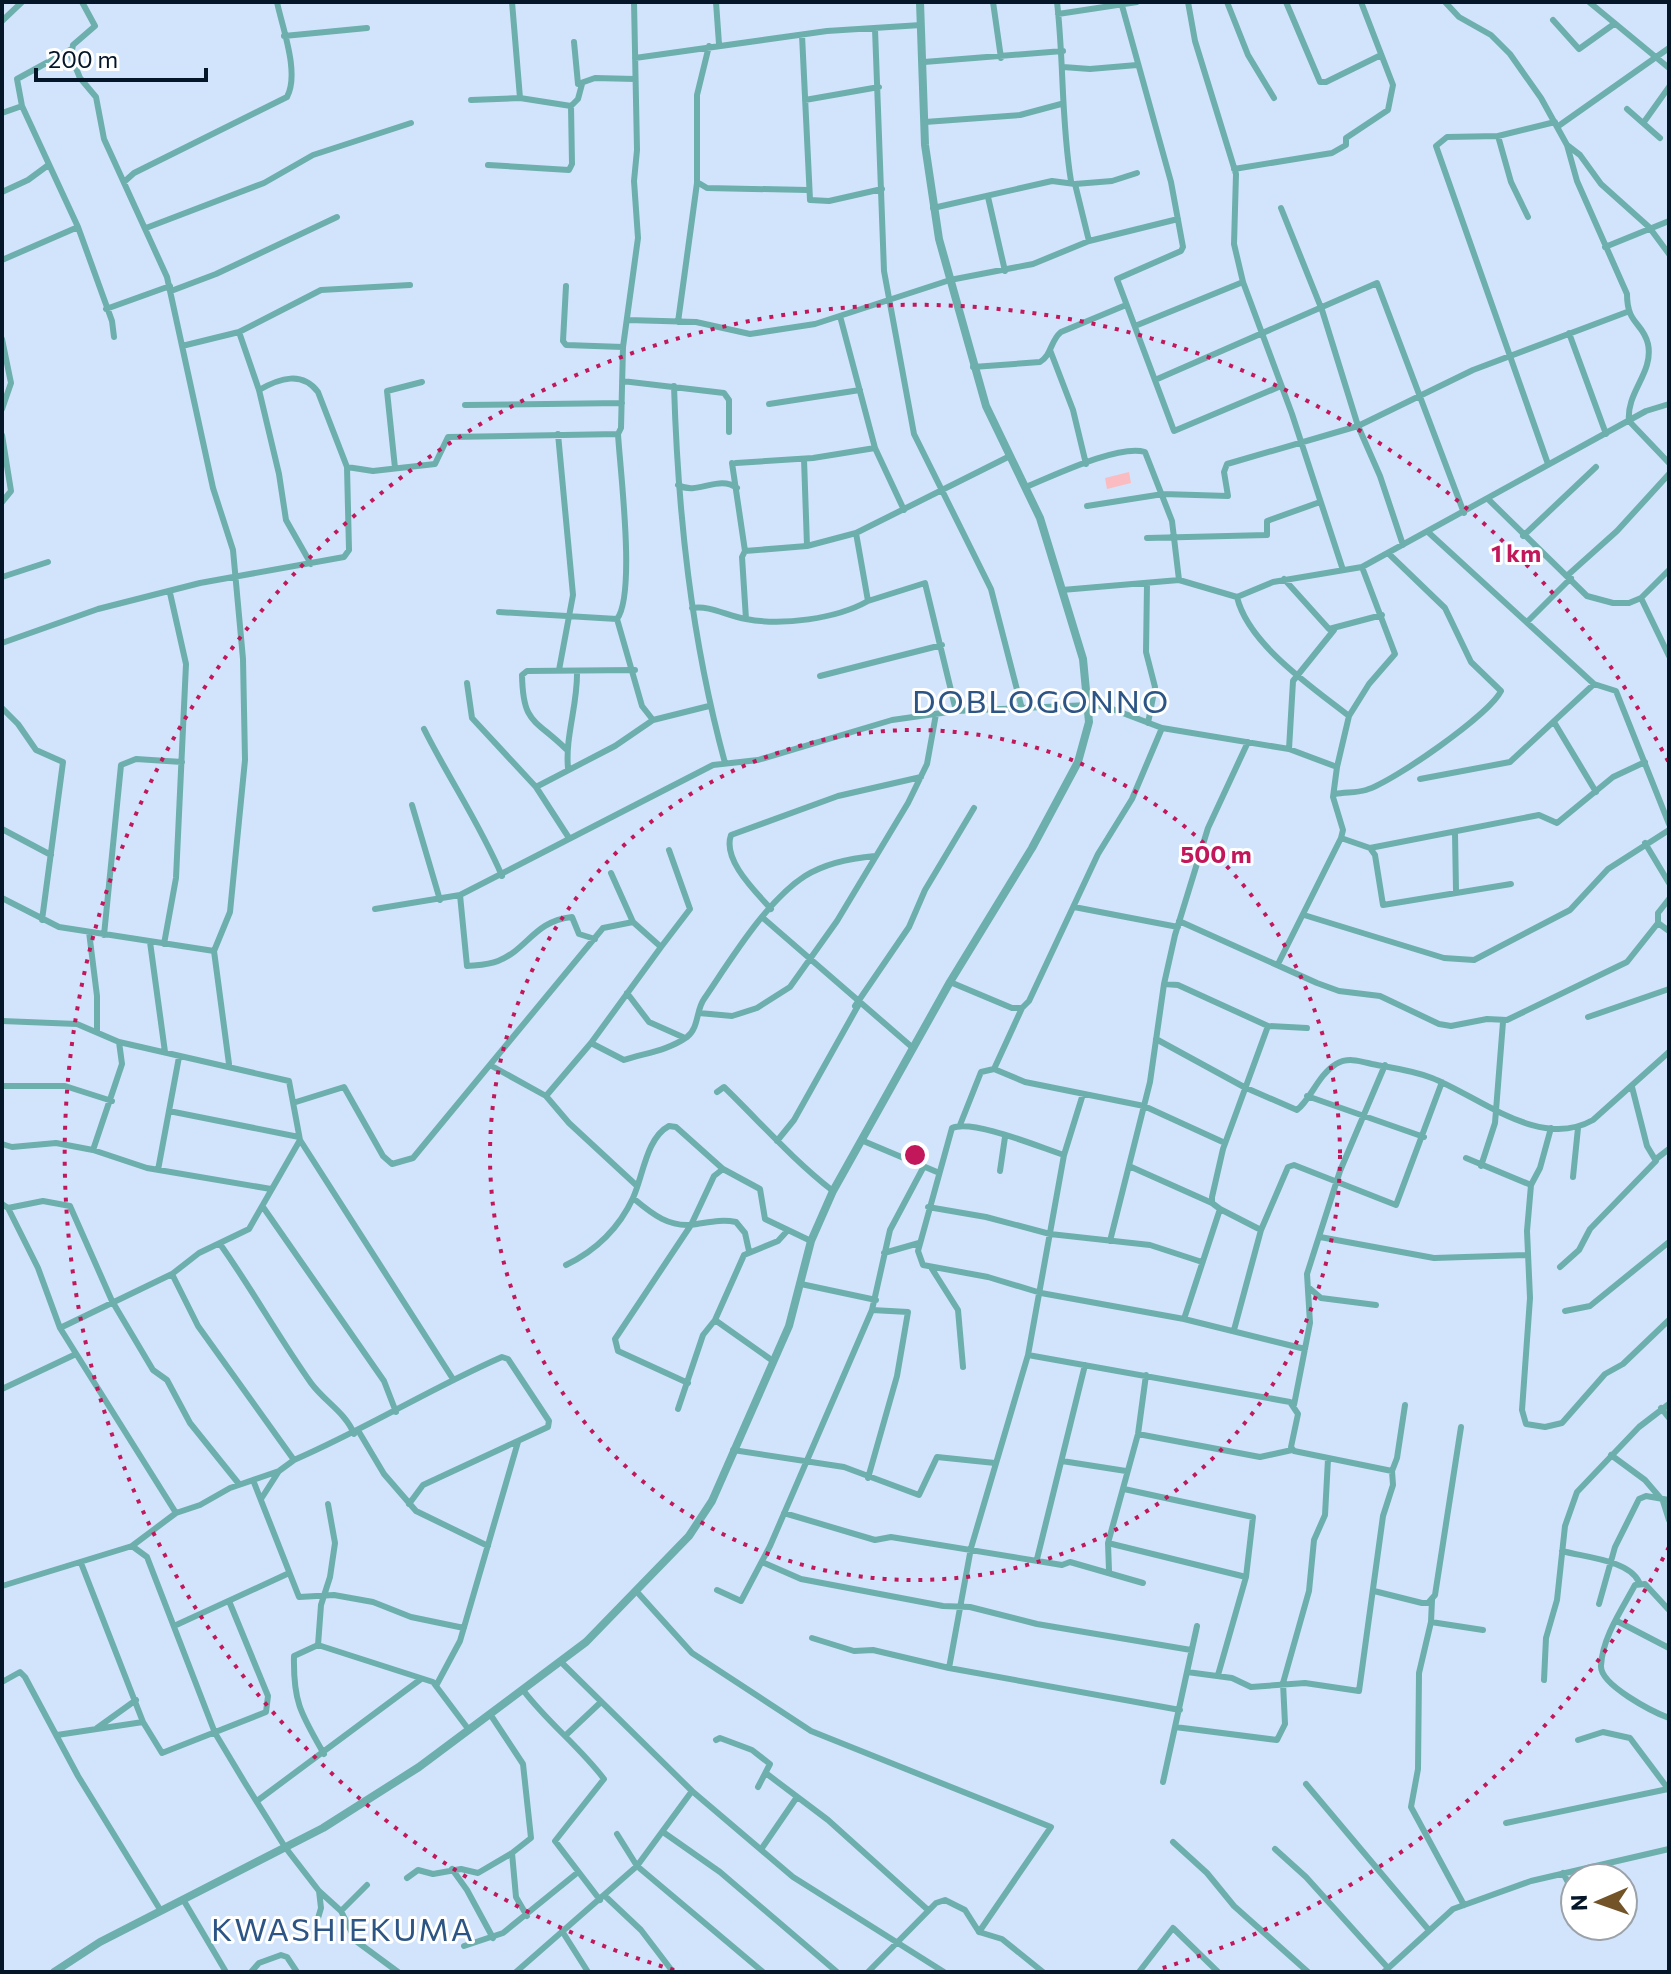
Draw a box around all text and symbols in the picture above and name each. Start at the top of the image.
scale bar [36,32,206,82]
text: 200 m [48,44,118,73]
text: 1 km [1491,538,1541,567]
district label: DOBLOGONNO [912,680,1170,720]
text: 500 m [1180,839,1252,868]
centre of rings [901,1141,929,1169]
north arrow [1559,1862,1639,1942]
text: N [1565,1894,1592,1911]
district label: KWASHIEKUMA [211,1908,475,1948]

